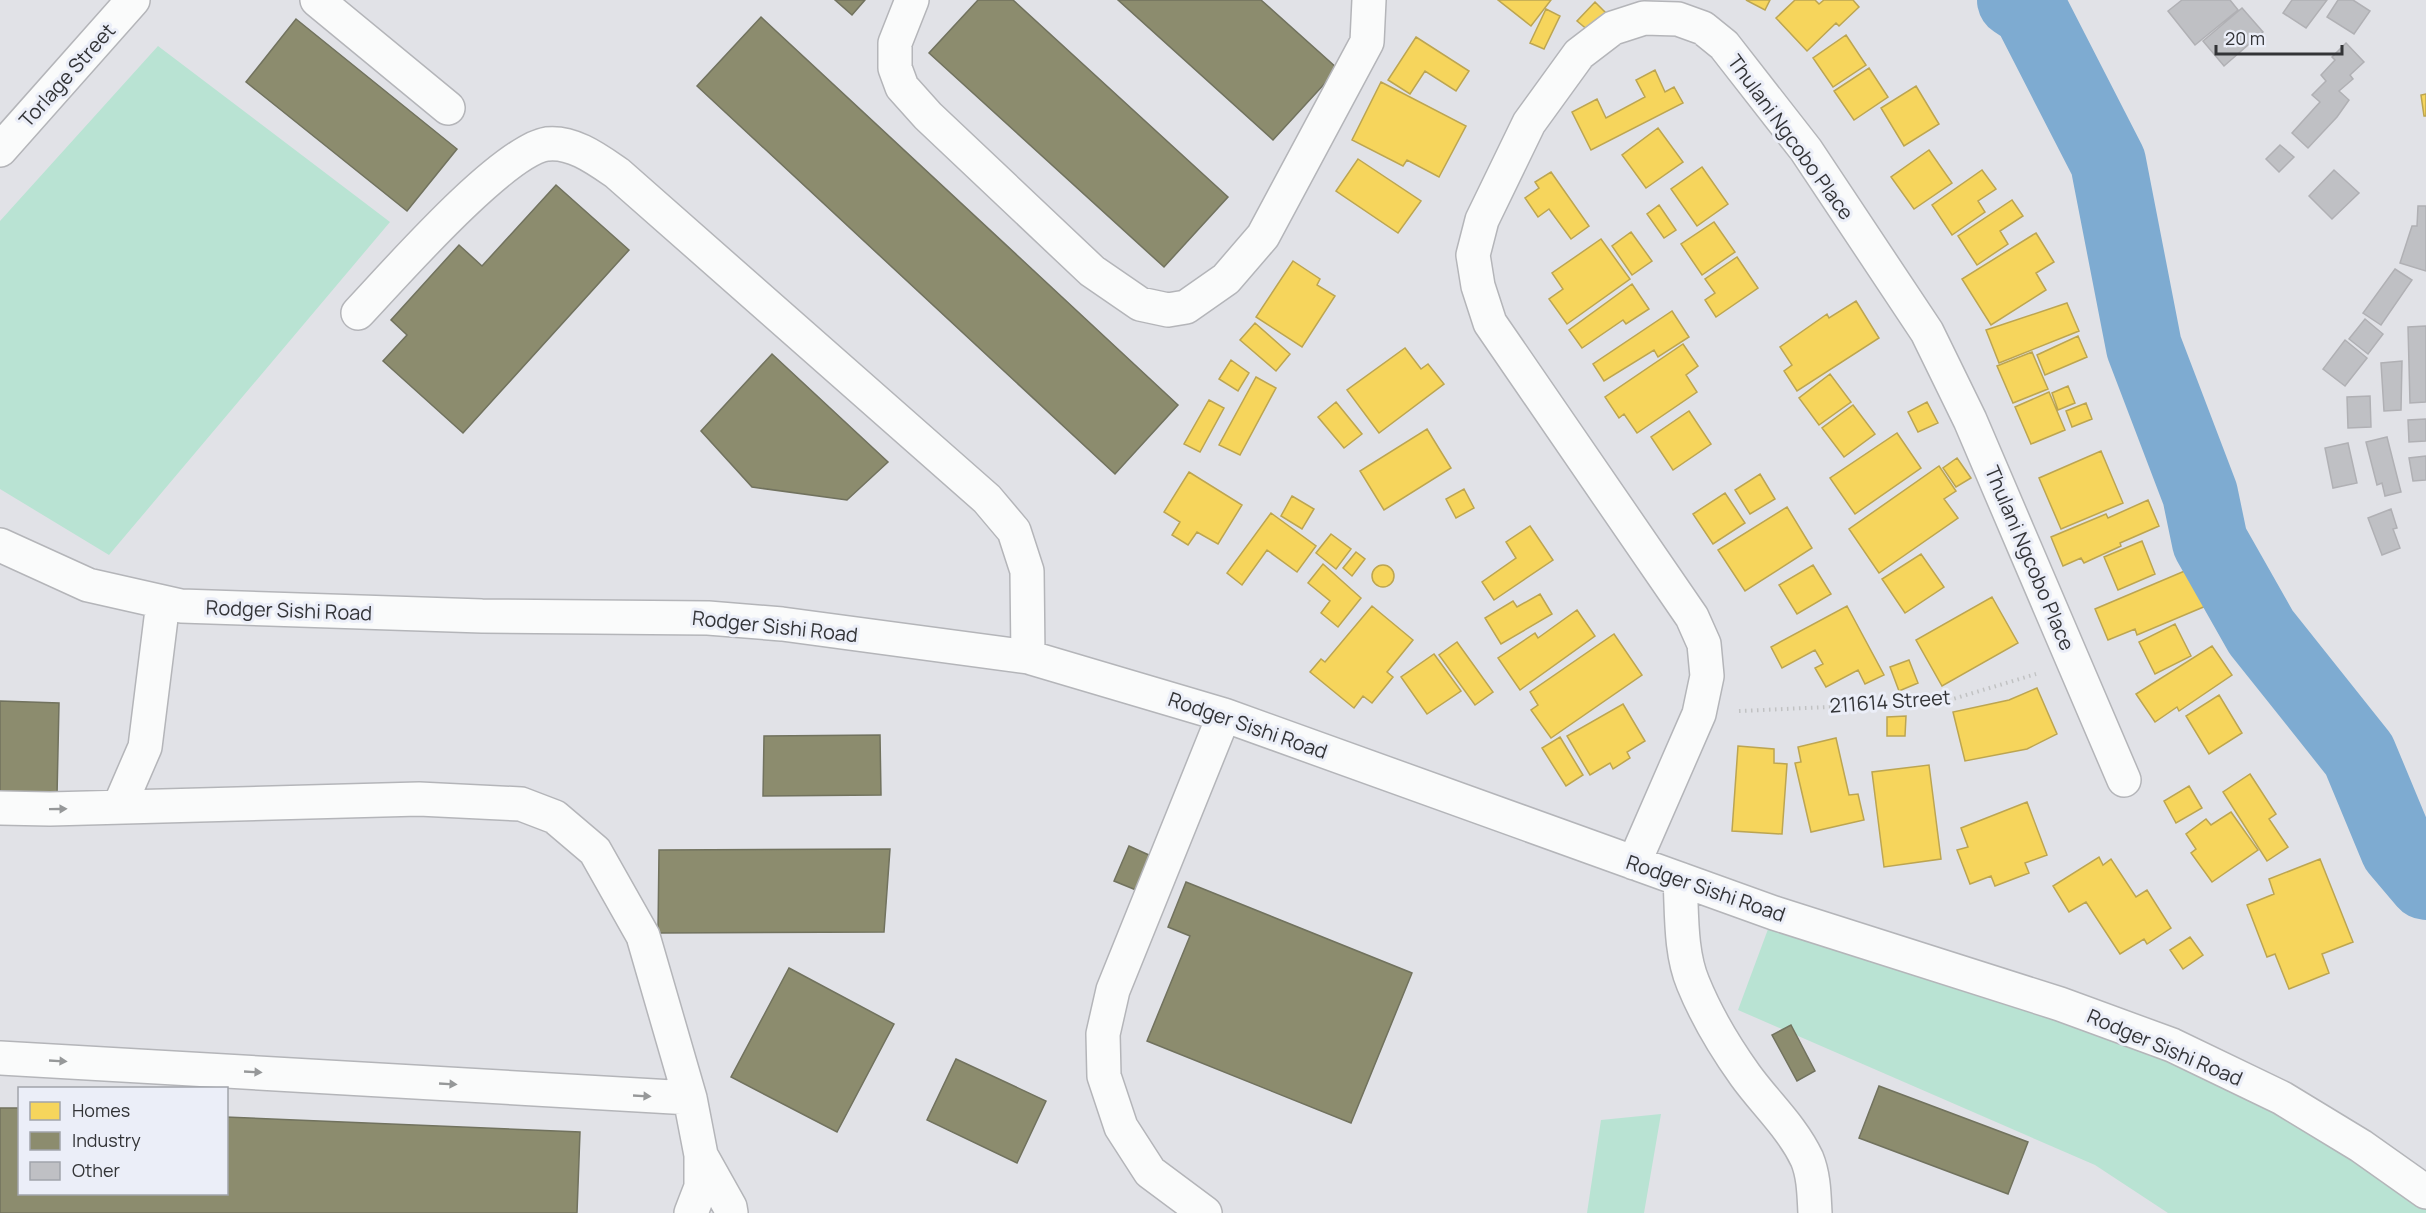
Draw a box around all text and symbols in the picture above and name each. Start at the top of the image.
street label: Torlage Street [13,17,121,133]
scale bar [2216,18,2342,56]
text: 20 m [2225,26,2265,50]
street label: Thulani Ngcobo Place [1722,49,1860,225]
street label: Thulani Ngcobo Place [1979,462,2081,654]
street label: Rodger Sishi Road [205,594,373,626]
street label: Rodger Sishi Road [691,604,859,648]
street label: 211614 Street [1828,683,1952,719]
street label: Rodger Sishi Road [1165,685,1331,765]
one-way arrow [49,804,68,814]
street label: Rodger Sishi Road [1623,848,1789,928]
street label: Rodger Sishi Road [2083,1002,2247,1092]
one-way arrow [49,1056,68,1066]
one-way arrow [244,1068,263,1077]
one-way arrow [438,1079,457,1089]
legend [18,1087,228,1195]
one-way arrow [633,1091,652,1100]
text: Homes [72,1098,130,1122]
text: Industry [72,1128,141,1152]
text: Other [72,1158,120,1182]

